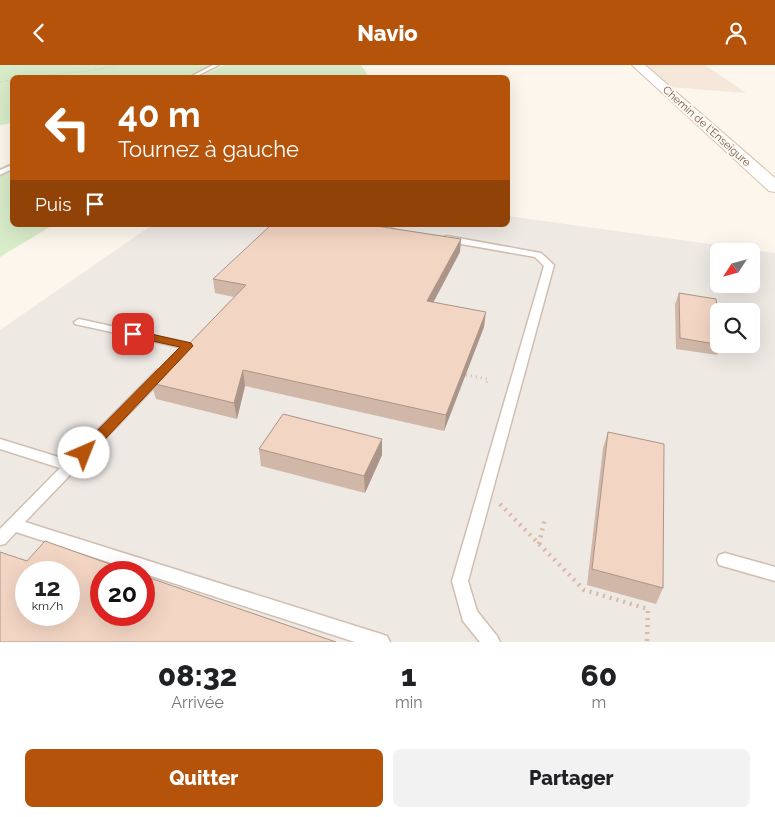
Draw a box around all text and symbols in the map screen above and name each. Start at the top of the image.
icon: back [25,19,53,47]
icon: person [722,19,750,47]
text: Navio [357,20,418,46]
street label: Chemin de l'Enseigure [660,83,754,170]
text: 40 m [118,94,200,135]
icon: left [35,95,100,160]
text: Tournez à gauche [118,136,299,162]
icon: arrive [81,190,109,218]
text: Puis [35,193,71,215]
north arrow [710,243,760,293]
map controls [710,243,760,353]
button: search [710,303,760,353]
pin [112,313,154,355]
icon: arrive [119,320,147,348]
position arrow [57,426,109,478]
speed limit sign: 20 [90,561,155,626]
text: 12 [34,572,61,602]
text: km/h [32,599,63,613]
text: 08:32 [158,658,237,693]
text: 1 [401,658,417,693]
text: 60 [580,658,617,693]
text: Arrivée [171,693,224,712]
text: min [395,693,423,712]
text: m [591,693,606,712]
button: Quitter [25,749,383,807]
button: Partager [393,749,750,807]

